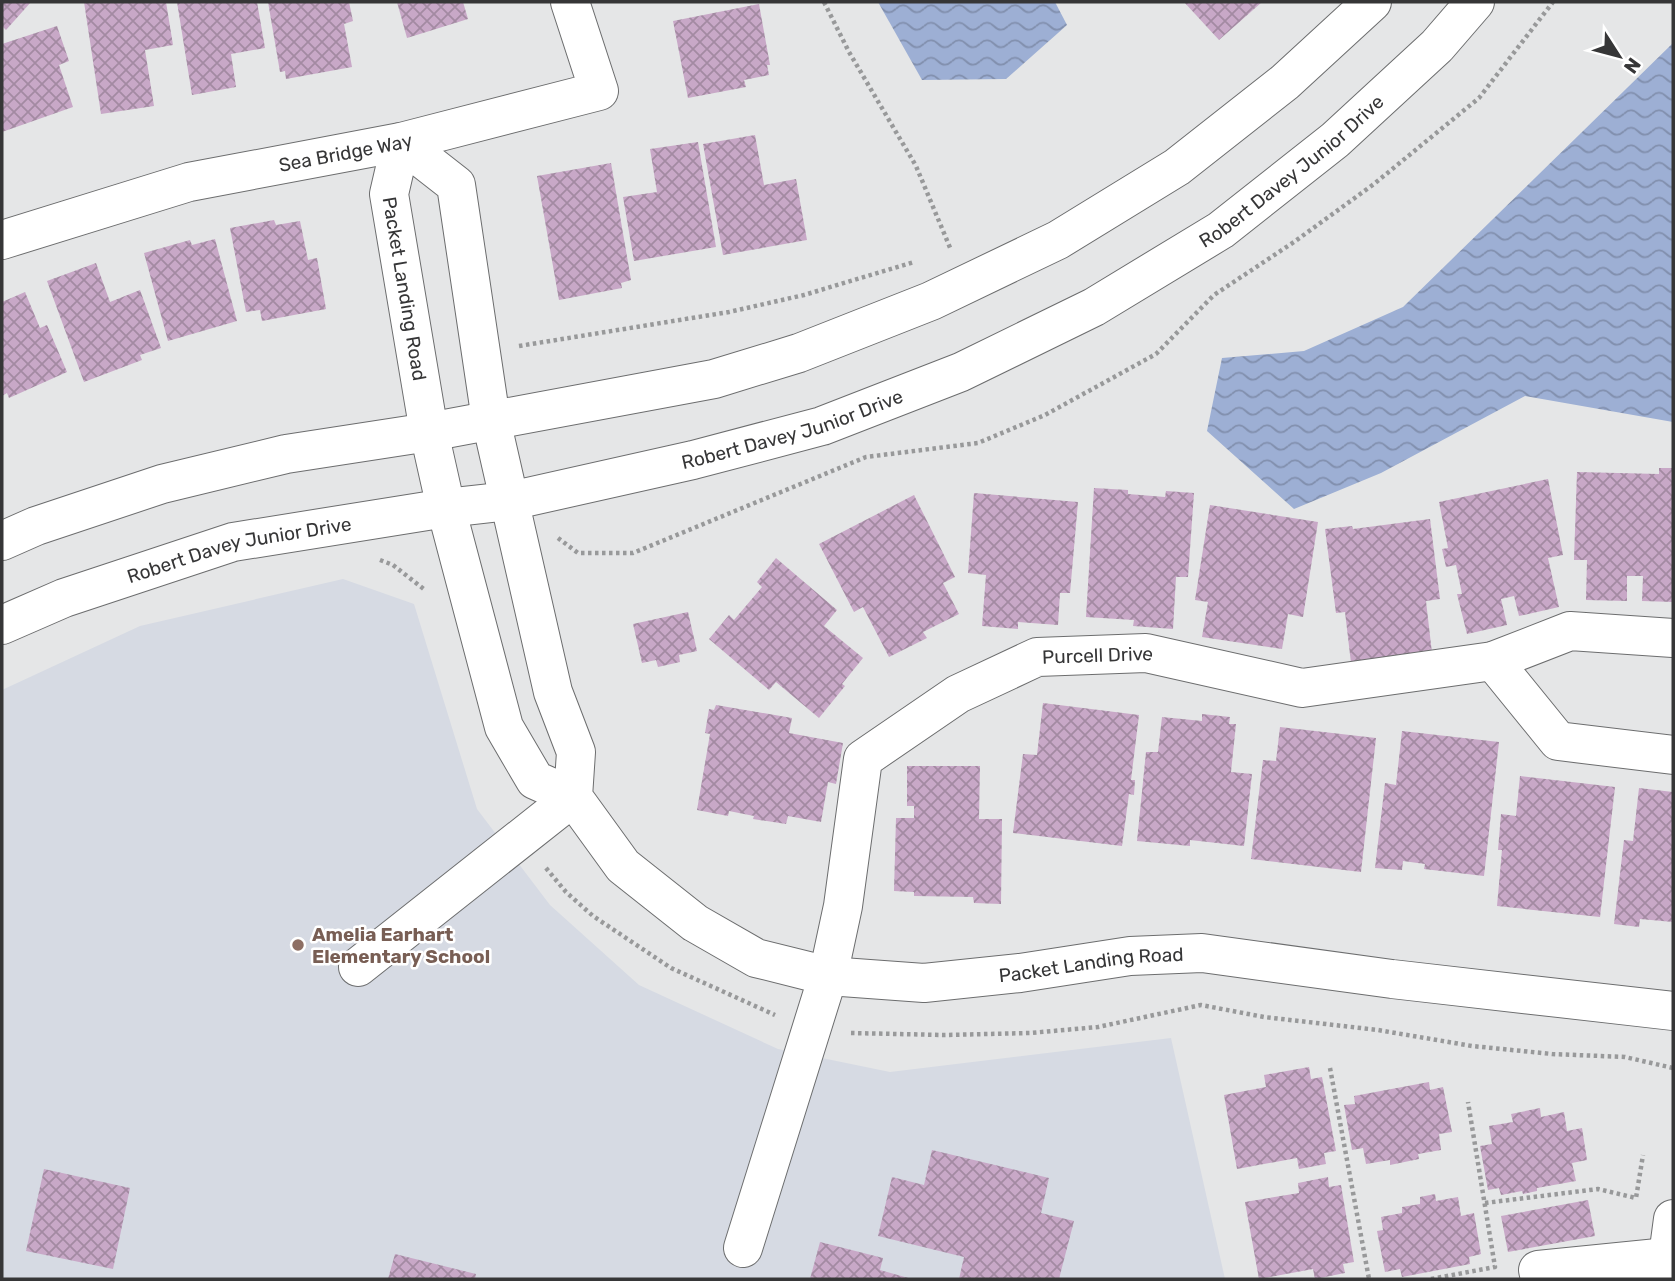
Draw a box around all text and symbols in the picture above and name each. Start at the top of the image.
north arrow [1584,21,1654,91]
text: N [1619,53,1646,78]
street label: Robert Davey Junior Drive [1195,90,1388,252]
street label: Sea Bridge Way [277,128,415,176]
street label: Packet Landing Road [378,195,432,382]
street label: Robert Davey Junior Drive [679,384,906,474]
street label: Robert Davey Junior Drive [124,512,353,588]
street label: Purcell Drive [1042,641,1156,668]
place label: Amelia Earhart Elementary School [312,923,490,968]
marker: Amelia Earhart Elementary School [290,937,306,953]
street label: Packet Landing Road [998,942,1184,987]

